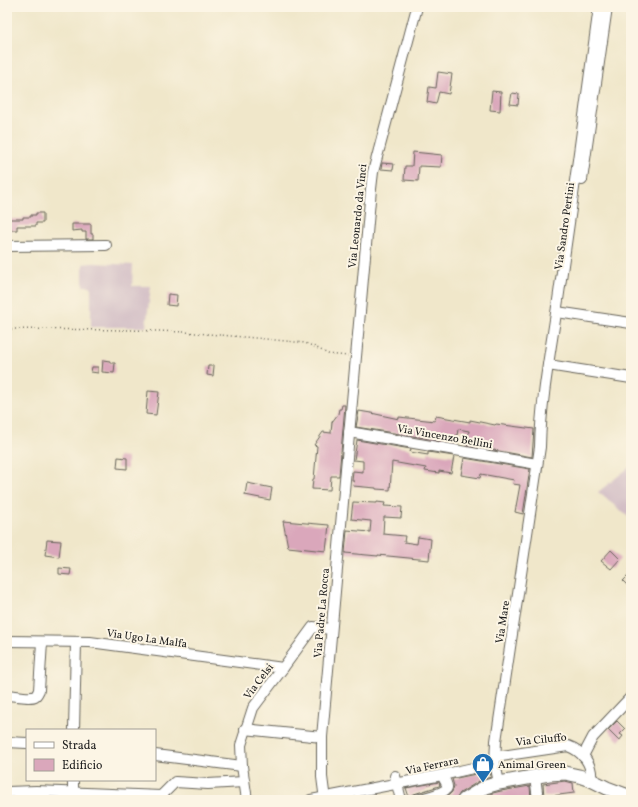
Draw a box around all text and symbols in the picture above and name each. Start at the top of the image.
street label: Via Leonardo da Vinci [346,163,371,269]
street label: Via Sandro Pertini [552,182,579,271]
street label: Via Vincenzo Bellini [396,422,494,453]
street label: Via Padre La Rocca [311,567,334,659]
street label: Via Mare [493,600,514,645]
street label: Via Ugo La Malfa [106,626,189,653]
street label: Via Celsi [241,661,278,703]
legend [26,729,156,781]
street label: Via Ciluffo [515,730,568,751]
text: Strada [62,738,97,754]
shop icon: Animal Green [470,751,496,784]
street label: Via Ferrara [405,753,461,779]
text: Edificio [62,758,102,774]
place label: Animal Green [498,758,566,773]

